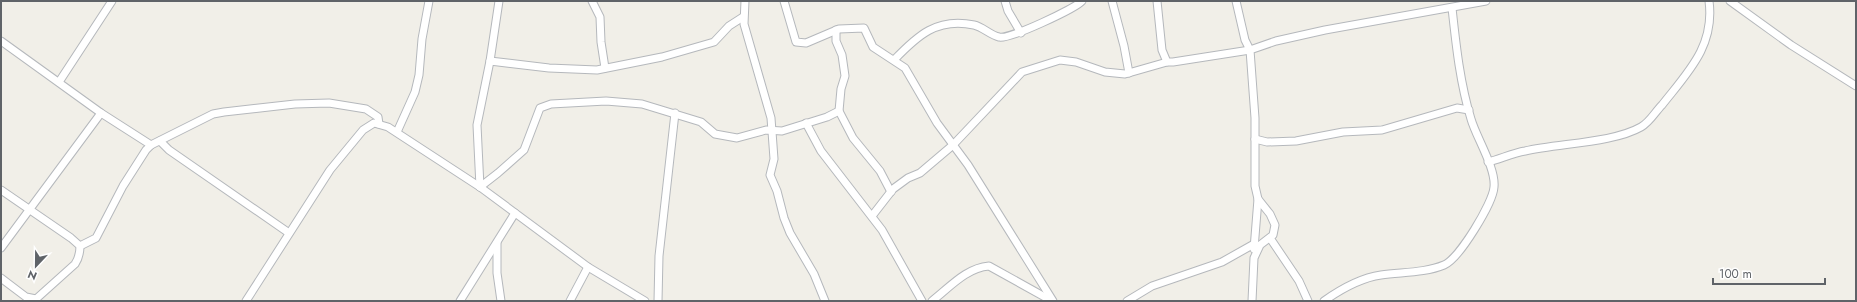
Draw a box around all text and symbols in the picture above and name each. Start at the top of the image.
north arrow [16,246,56,286]
scale bar [1713,260,1825,286]
text: 100 m [1719,265,1752,283]
text: N [25,266,39,284]

